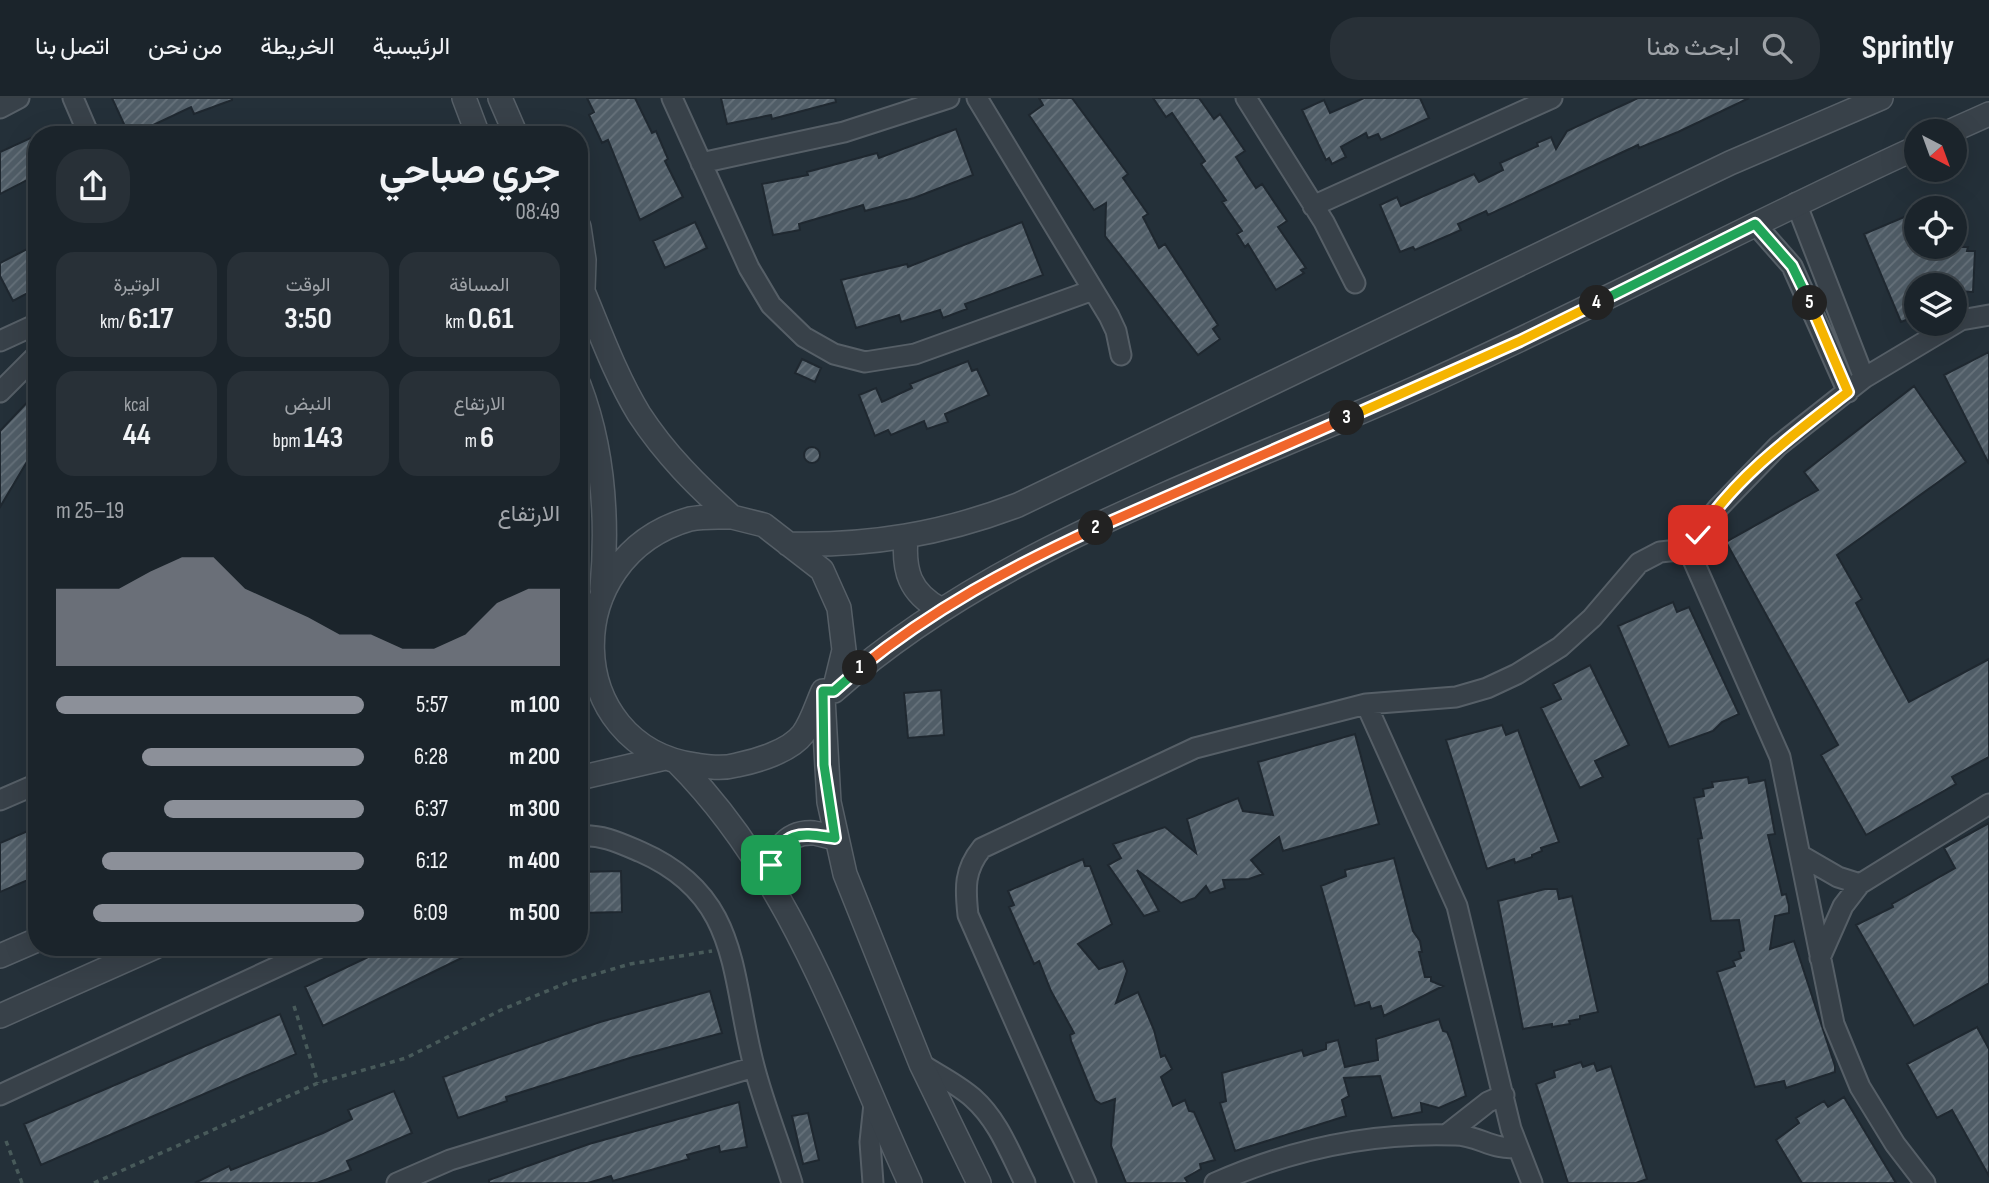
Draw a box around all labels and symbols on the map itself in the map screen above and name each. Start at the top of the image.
north arrow [1904,119,1967,182]
pin: 4 [1580,286,1614,320]
pin: 5 [1792,286,1828,320]
pin: 3 [1330,400,1364,436]
pin [1668,505,1728,565]
pin: 2 [1078,510,1114,546]
pin: 1 [842,650,878,686]
pin [741,835,801,895]

